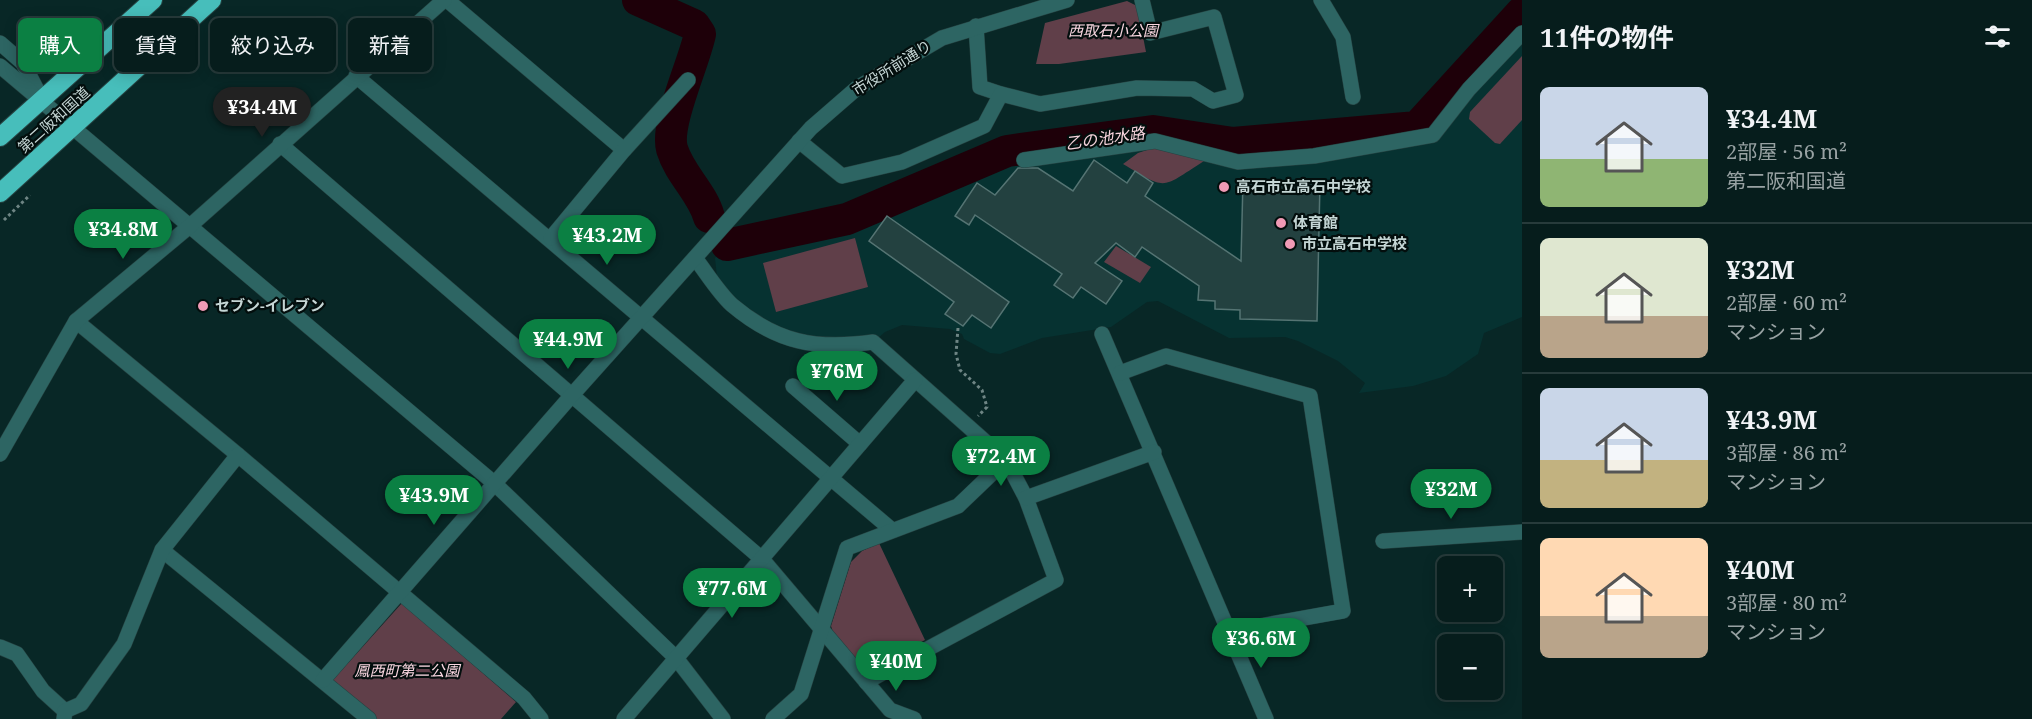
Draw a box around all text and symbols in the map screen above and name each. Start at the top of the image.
chip: 購入 [18,18,102,72]
chip: 賃貸 [114,18,198,72]
chip: 絞り込み [210,18,336,72]
chip: 新着 [348,18,432,72]
text: 11件の物件 [1540,19,1673,55]
park label: 西取石小公園 [1068,20,1160,40]
icon: filters [1981,20,2014,53]
street label: 市役所前通り [848,35,935,99]
street label: 第二阪和国道 [13,82,93,157]
pin: ¥34.4M [213,87,311,138]
text: ¥34.4M [227,93,297,120]
text: ¥34.4M [1726,100,1817,136]
icon: home [1588,111,1660,183]
water label: 乙の池水路 [1064,121,1148,154]
text: 2部屋 · 56 m² [1726,138,1847,165]
text: 第二阪和国道 [1726,167,1846,194]
place label: 高石市立高石中学校 [1236,176,1371,196]
marker: 高石市立高石中学校 [1217,180,1231,194]
pin: ¥34.8M [74,209,172,260]
place label: 体育館 [1293,212,1338,232]
text: ¥34.8M [88,215,158,242]
pin: ¥43.2M [558,215,656,266]
marker: 体育館 [1274,216,1288,230]
text: ¥43.2M [572,221,642,248]
place label: 市立高石中学校 [1302,233,1407,253]
marker: 市立高石中学校 [1283,237,1297,251]
text: ¥32M [1726,251,1795,287]
icon: home [1588,262,1660,334]
text: 2部屋 · 60 m² [1726,289,1847,316]
place label: セブン-イレブン [215,295,325,315]
marker: セブン-イレブン [196,299,210,313]
text: マンション [1726,318,1826,345]
pin: ¥44.9M [519,319,617,370]
text: ¥44.9M [533,325,603,352]
pin: ¥76M [801,351,873,402]
text: ¥76M [811,357,863,384]
text: ¥43.9M [1726,401,1817,437]
icon: home [1588,412,1660,484]
pin: ¥72.4M [952,436,1050,487]
text: 3部屋 · 86 m² [1726,439,1847,466]
text: ¥72.4M [966,442,1036,469]
text: マンション [1726,468,1826,495]
pin: ¥32M [1415,469,1487,520]
pin: ¥43.9M [385,475,483,526]
text: ¥32M [1425,475,1477,502]
text: ¥43.9M [399,481,469,508]
text: ¥40M [1726,551,1795,587]
map controls [1437,556,1503,700]
button: + [1437,556,1503,622]
icon: home [1588,562,1660,634]
pin: ¥77.6M [683,568,781,619]
text: ¥77.6M [697,574,767,601]
text: 3部屋 · 80 m² [1726,589,1847,616]
pin: ¥36.6M [1212,618,1310,669]
text: マンション [1726,618,1826,645]
text: ¥36.6M [1226,624,1296,651]
button: − [1437,634,1503,700]
pin: ¥40M [860,641,932,692]
text: ¥40M [870,647,922,674]
park label: 鳳西町第二公園 [354,660,461,680]

